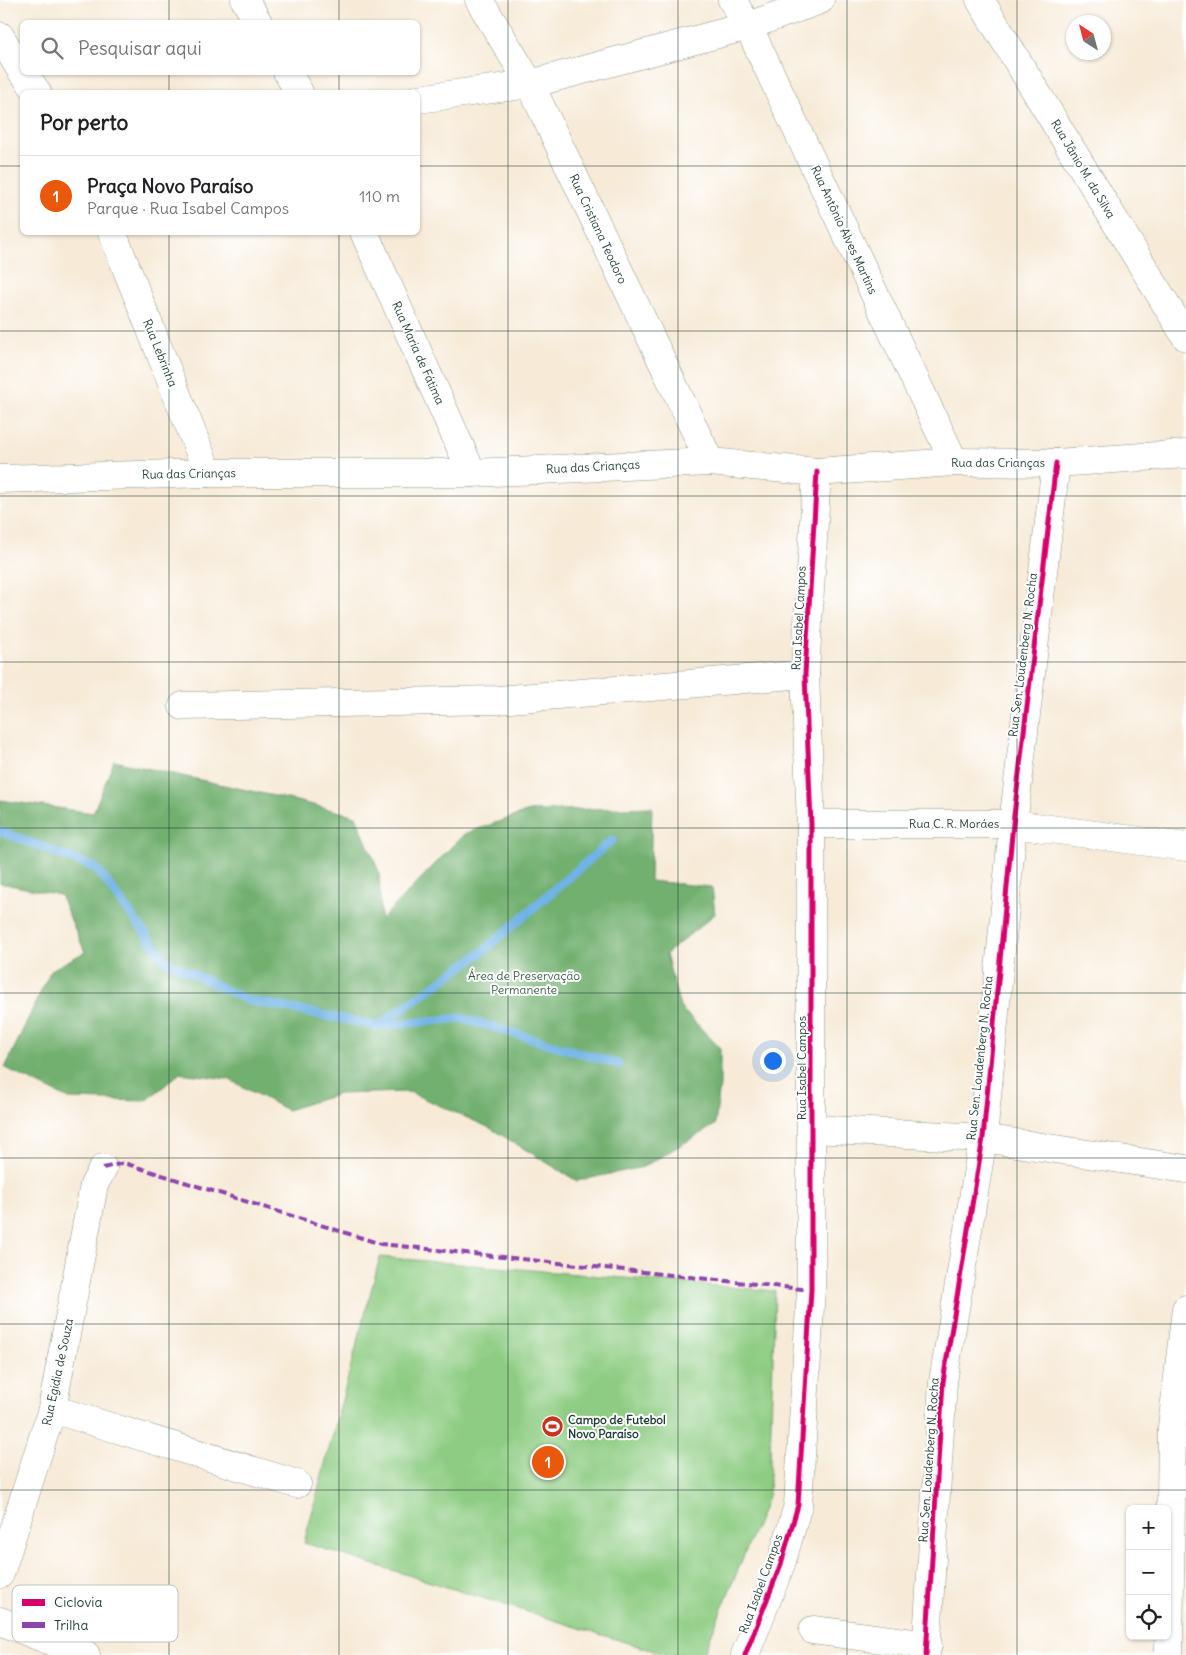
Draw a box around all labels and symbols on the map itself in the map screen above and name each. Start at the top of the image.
north arrow [1066,15,1111,60]
street label: Rua Jânio M. da Silva [1048,116,1119,221]
street label: Rua Antônio Alves Martins [808,163,881,297]
street label: Rua Cristiana Teodoro [566,172,631,286]
street label: Rua Maria de Fátima [389,299,448,407]
street label: Rua Lebrinha [140,317,181,389]
street label: Rua das Crianças [951,455,1045,470]
street label: Rua das Crianças [546,457,640,476]
street label: Rua das Crianças [142,465,236,482]
street label: Rua Isabel Campos [788,565,809,671]
street label: Rua Sen. Loudenberg N. Rocha [1005,572,1040,738]
street label: Rua C. R. Moráes [909,816,999,831]
park label: Área de Preservação Permanente [468,968,580,997]
street label: Rua Sen. Loudenberg N. Rocha [963,975,996,1141]
street label: Rua Isabel Campos [794,1016,809,1120]
your location [760,1048,786,1074]
street label: Rua Egidia de Souza [39,1317,76,1427]
street label: Rua Sen. Loudenberg N. Rocha [915,1377,942,1543]
place label: Campo de Futebol Novo Paraíso [568,1412,666,1441]
sports icon: Campo de Futebol Novo Paraíso [540,1415,564,1439]
pin: 1 [532,1443,564,1481]
street label: Rua Isabel Campos [736,1532,785,1636]
legend [12,1585,178,1642]
text: Ciclovia [54,1593,102,1611]
text: Trilha [54,1616,88,1634]

